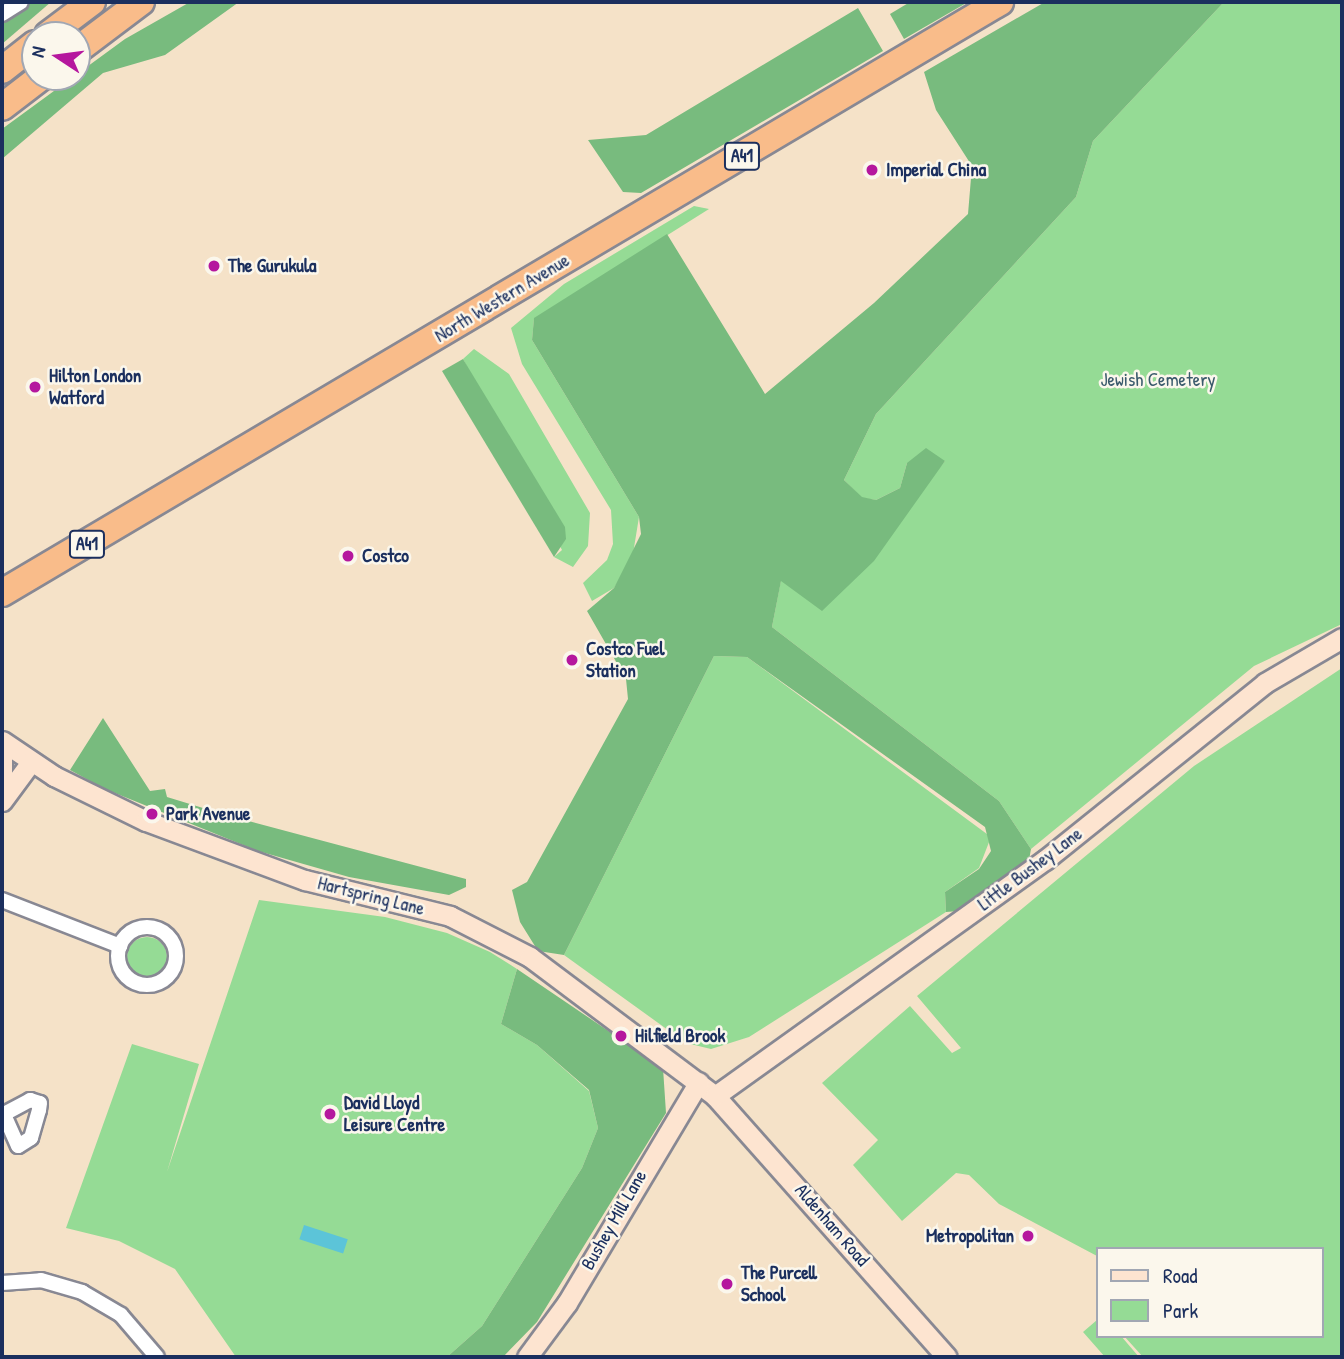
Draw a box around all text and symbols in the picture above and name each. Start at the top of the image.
north arrow [21,21,91,91]
text: N [24,44,51,60]
road number: A41 [723,141,761,170]
place label: Imperial China [886,159,986,181]
marker: Imperial China [864,162,880,178]
street label: North Western Avenue [431,249,573,347]
place label: The Gurukula [228,255,316,277]
marker: The Gurukula [206,258,222,274]
place label: Hilton London Watford [49,365,141,409]
park label: Jewish Cemetery [1100,369,1216,391]
marker: Hilton London Watford [27,379,43,395]
road number: A41 [68,530,106,558]
place label: Costco [362,545,409,567]
marker: Costco [340,548,356,564]
place label: Costco Fuel Station [586,638,665,682]
marker: Costco Fuel Station [564,652,580,668]
place label: Park Avenue [166,803,250,825]
marker: Park Avenue [144,806,160,822]
street label: Little Bushey Lane [973,822,1087,916]
street label: Hartspring Lane [315,872,427,920]
place label: Hilfield Brook [635,1025,725,1047]
marker: Hilfield Brook [613,1028,629,1044]
place label: David Lloyd Leisure Centre [344,1092,445,1136]
marker: David Lloyd Leisure Centre [322,1106,338,1122]
street label: Bushey Mill Lane [576,1166,652,1274]
street label: Aldenham Road [790,1179,874,1271]
place label: Metropolitan [926,1225,1014,1247]
marker: Metropolitan [1020,1228,1036,1244]
legend [1096,1247,1323,1338]
text: Road [1163,1261,1197,1290]
place label: The Purcell School [741,1262,817,1306]
marker: The Purcell School [719,1276,735,1292]
text: Park [1163,1296,1198,1325]

